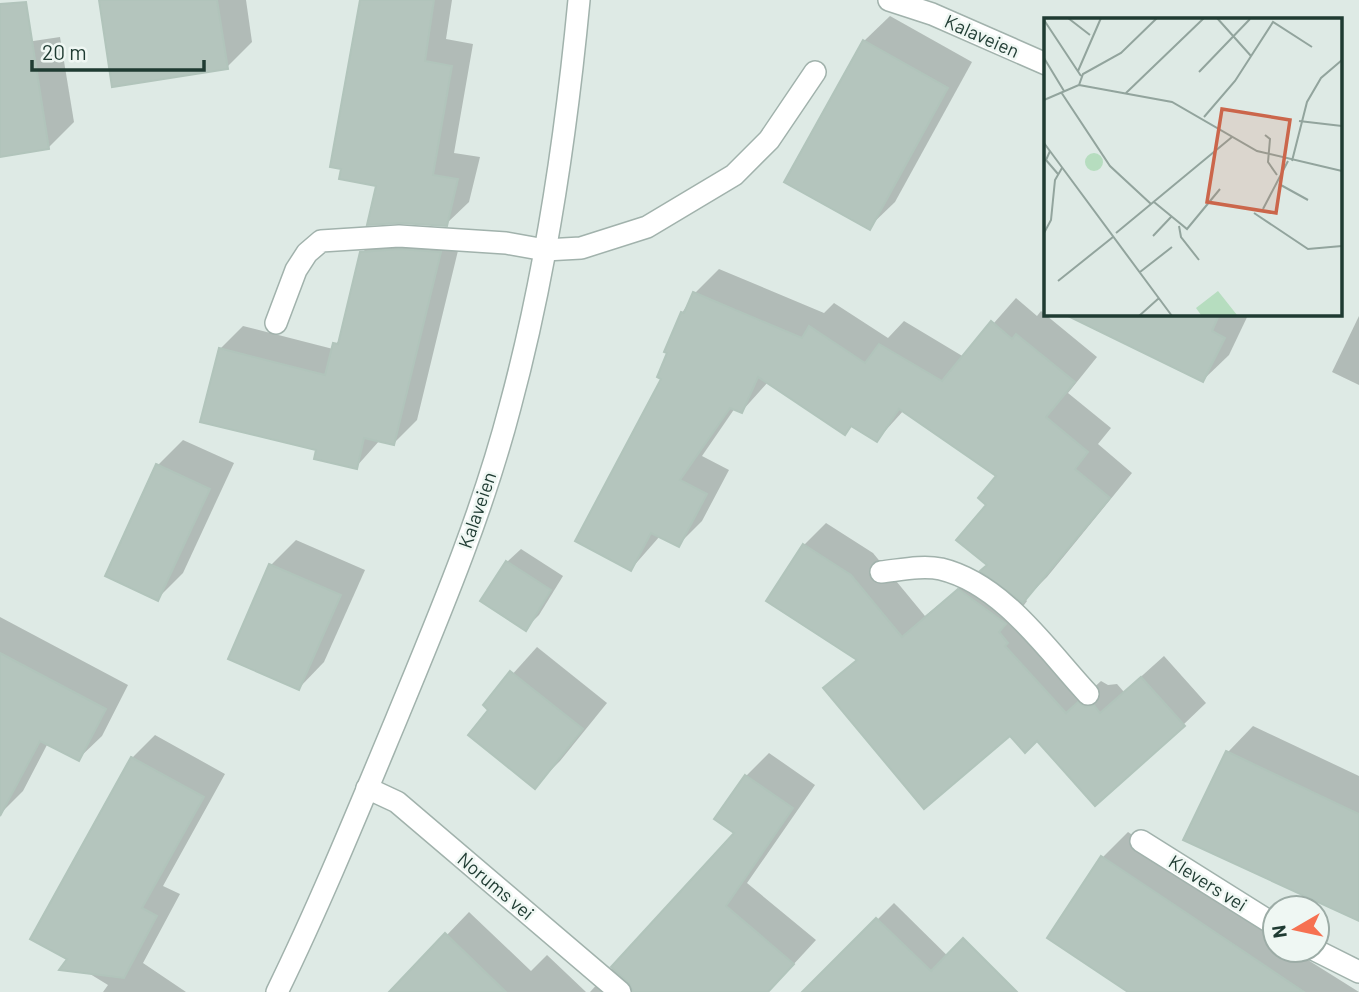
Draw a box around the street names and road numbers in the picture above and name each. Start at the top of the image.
street label: Kalaveien [941,9,1023,62]
street label: Kalaveien [453,469,500,551]
street label: Norums vei [453,847,539,924]
street label: Klevers vei [1165,849,1252,916]

